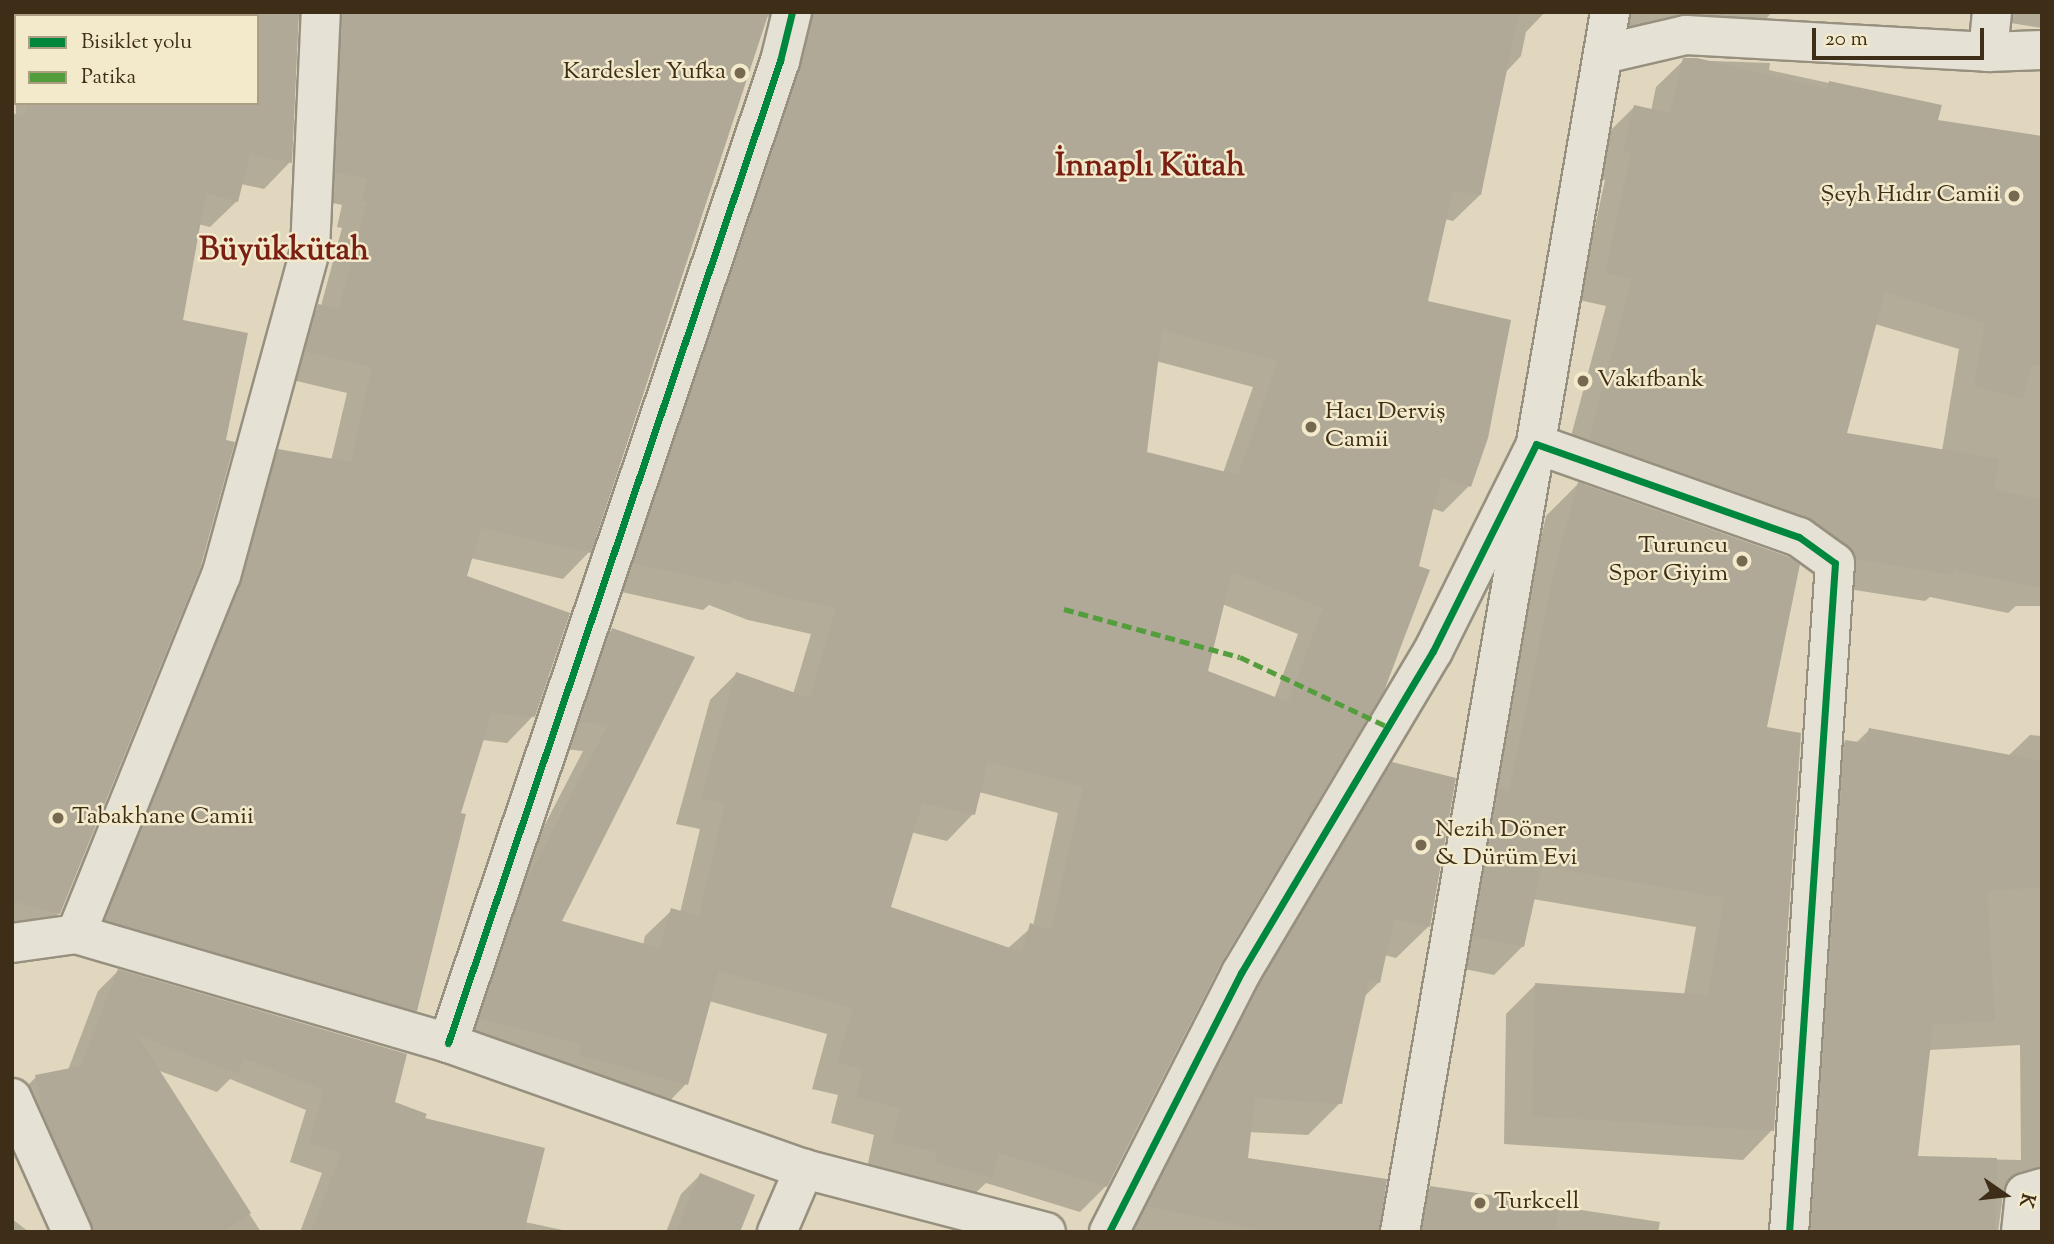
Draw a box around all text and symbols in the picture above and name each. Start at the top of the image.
legend [14,14,259,105]
scale bar [1816,14,1988,58]
text: 20 m [1825,25,1868,55]
text: Bisiklet yolu [81,28,192,58]
place label: Kardesler Yufka [563,59,726,87]
text: Patika [81,63,136,93]
marker: Kardesler Yufka [732,65,748,81]
district label: İnnaplı Kütah [1055,148,1245,186]
place label: Şeyh Hıdır Camii [1820,182,2000,210]
marker: Şeyh Hıdır Camii [2006,188,2022,204]
district label: Büyükkütah [199,232,369,270]
place label: Vakıfbank [1597,367,1704,395]
marker: Vakıfbank [1575,373,1591,389]
place label: Hacı Derviş Camii [1325,399,1445,455]
marker: Hacı Derviş Camii [1303,419,1319,435]
place label: Turuncu Spor Giyim [1608,533,1728,589]
marker: Turuncu Spor Giyim [1734,553,1750,569]
place label: Tabakhane Camii [72,804,254,832]
marker: Tabakhane Camii [50,810,66,826]
place label: Nezih Döner & Dürüm Evi [1435,817,1577,873]
marker: Nezih Döner & Dürüm Evi [1413,837,1429,853]
north arrow [1970,1160,2040,1230]
place label: Turkcell [1494,1189,1579,1217]
text: K [2011,1190,2041,1210]
marker: Turkcell [1472,1195,1488,1211]

